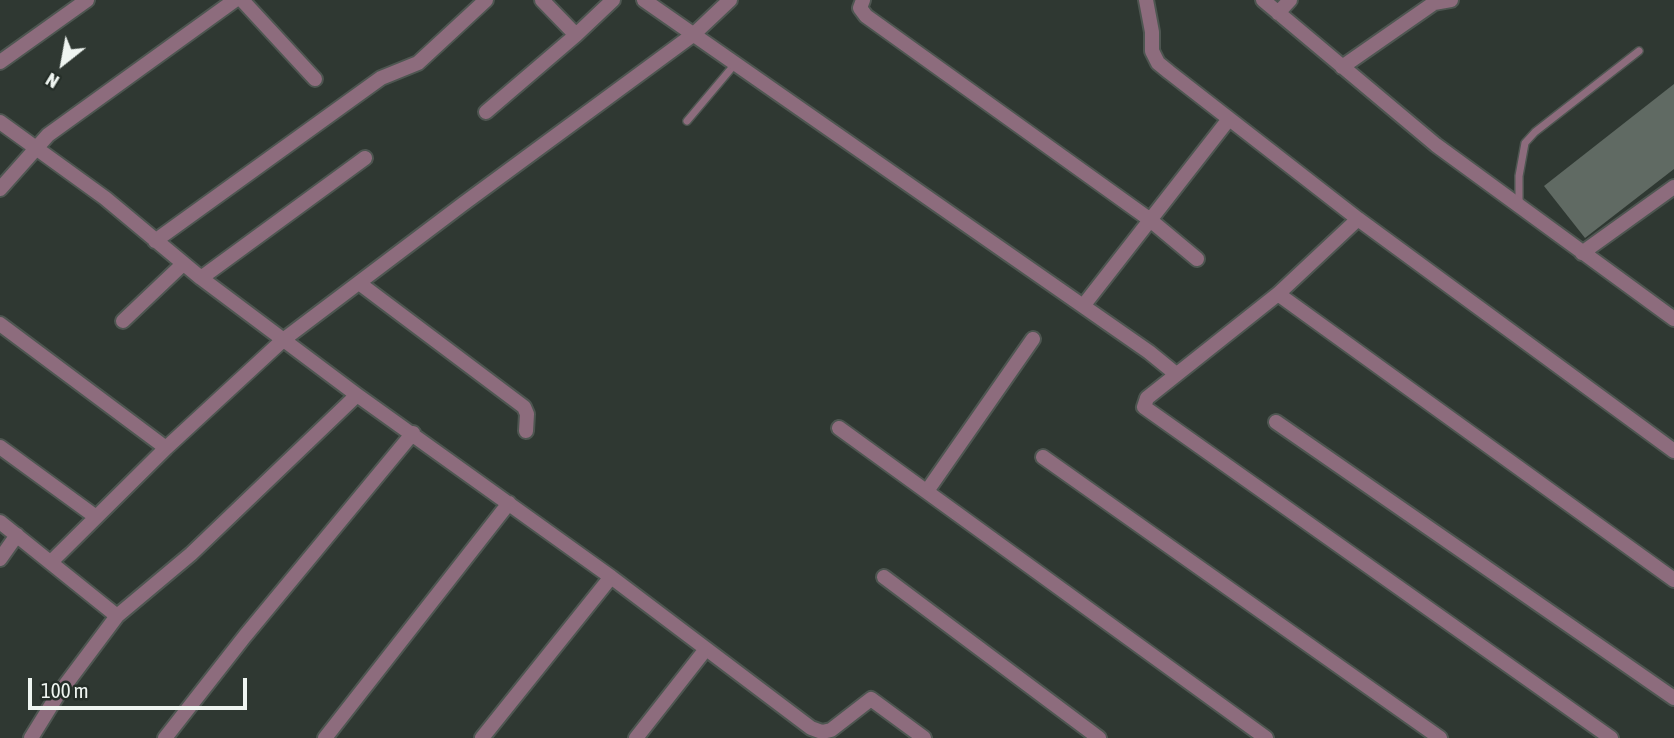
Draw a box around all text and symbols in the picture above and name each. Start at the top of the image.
north arrow [28,28,98,98]
text: N [42,69,63,93]
scale bar [32,664,250,708]
text: 100 m [41,678,89,702]

